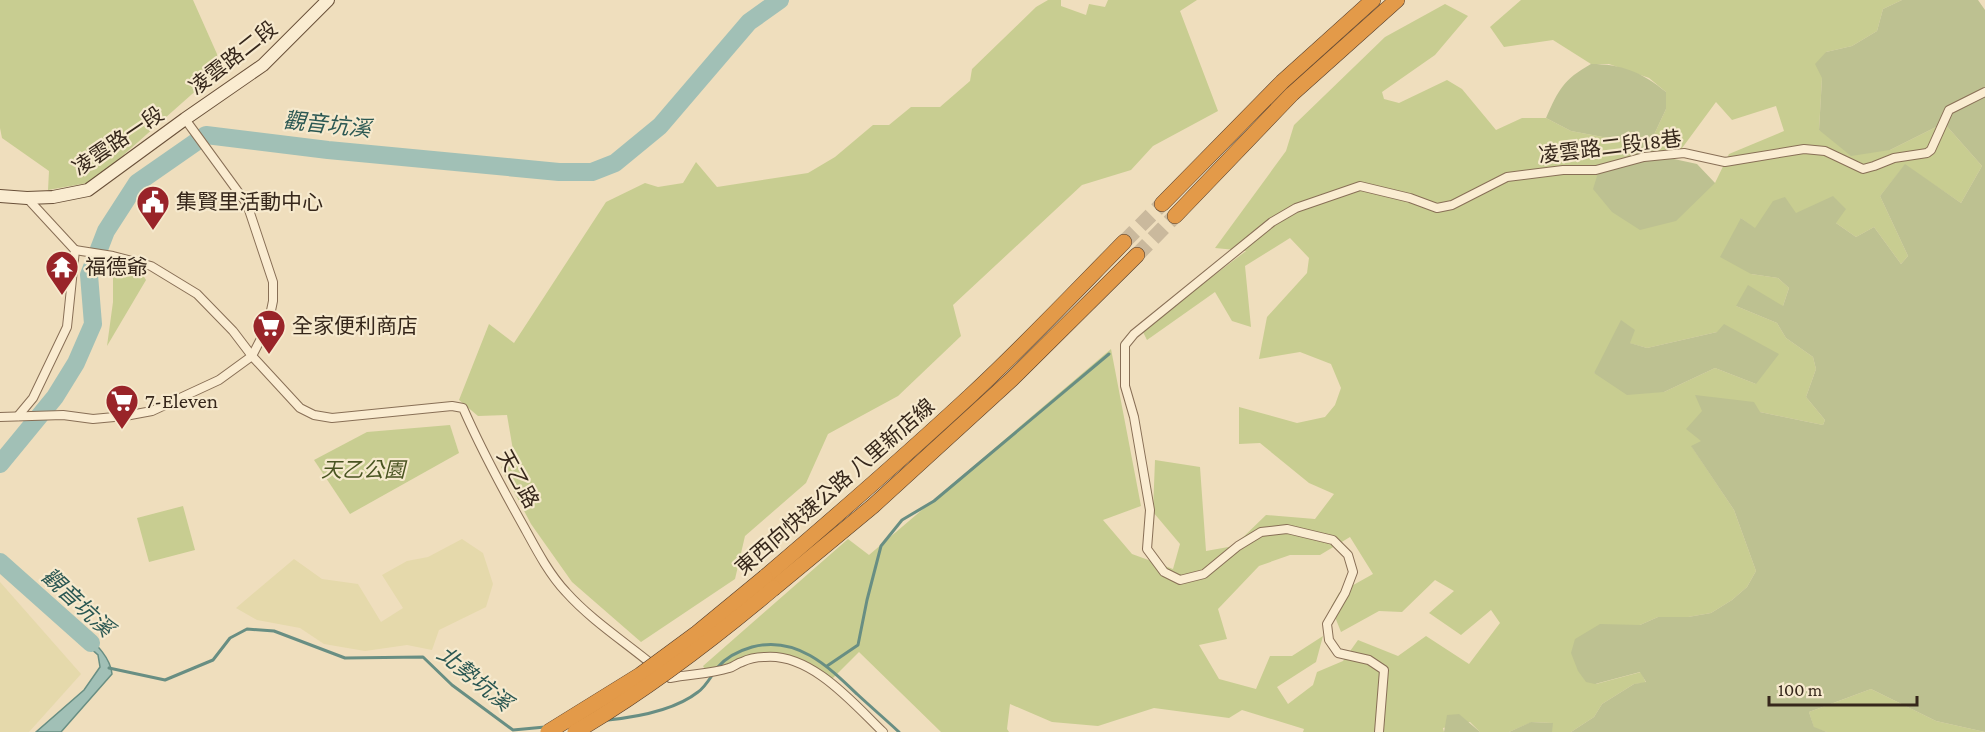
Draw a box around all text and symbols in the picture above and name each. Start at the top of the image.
street label: 凌雲路二段 [184,16,282,100]
street label: 凌雲路一段 [68,102,168,180]
water label: 觀音坑溪 [282,107,375,142]
street label: 凌雲路二段18巷 [1537,126,1683,168]
public building icon: 集賢里活動中心 [135,184,171,231]
place label: 集賢里活動中心 [176,190,323,214]
temple icon: 福德爺 [44,249,80,296]
place label: 福德爺 [85,255,148,279]
supermarket icon: 全家便利商店 [251,308,287,355]
place label: 全家便利商店 [292,314,418,338]
supermarket icon: 7-Eleven [104,383,140,430]
place label: 7-Eleven [145,389,218,413]
street label: 東西向快速公路 八里新店線 [731,394,939,580]
street label: 天乙路 [492,446,544,512]
park label: 天乙公園 [321,458,408,482]
water label: 觀音坑溪 [37,563,121,644]
water label: 北勢坑溪 [433,641,519,718]
scale bar [1769,669,1918,707]
text: 100 m [1778,680,1823,700]

